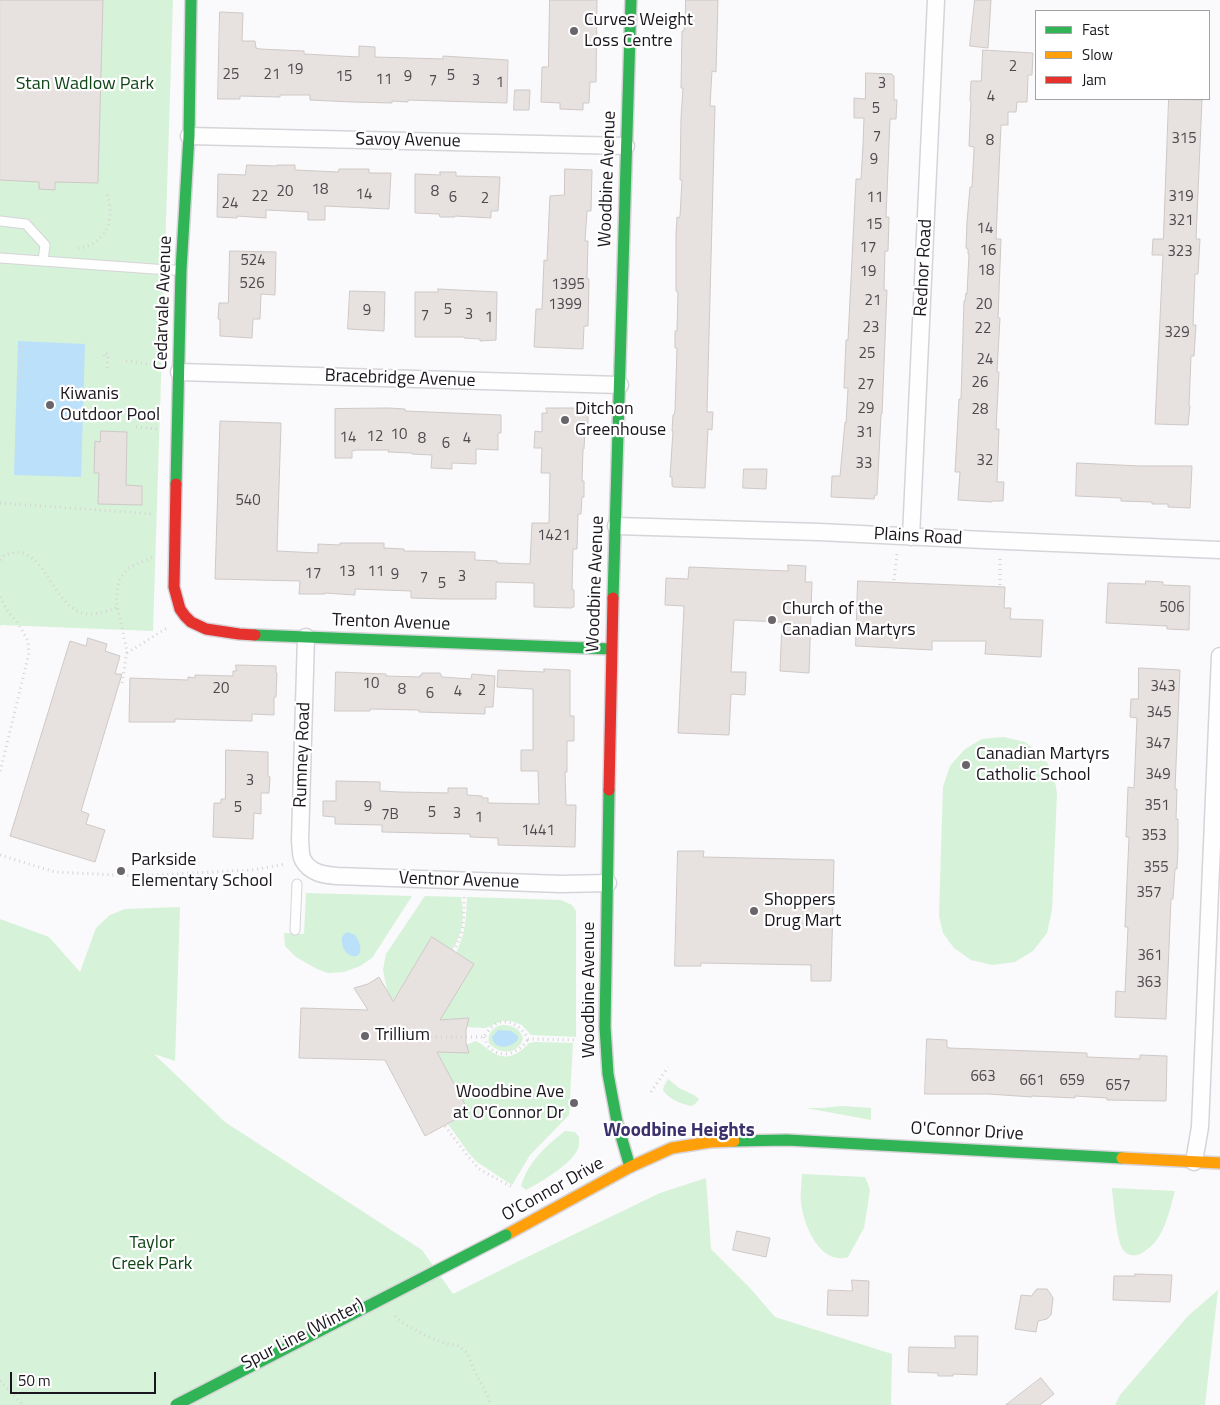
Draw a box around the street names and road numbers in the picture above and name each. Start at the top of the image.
street label: Woodbine Avenue [595,110,621,248]
street label: Savoy Avenue [355,129,461,153]
street label: Rednor Road [911,219,937,317]
street label: Cedarvale Avenue [151,235,177,371]
street label: Bracebridge Avenue [324,366,476,392]
street label: Woodbine Avenue [583,515,609,653]
street label: Plains Road [873,524,963,550]
street label: Trenton Avenue [331,610,451,636]
street label: Rumney Road [290,702,316,808]
street label: Ventnor Avenue [398,868,520,894]
street label: Woodbine Avenue [579,922,601,1058]
street label: O'Connor Drive [910,1118,1024,1146]
street label: O'Connor Drive [498,1153,608,1227]
street label: Spur Line (Winter) [238,1295,368,1375]

